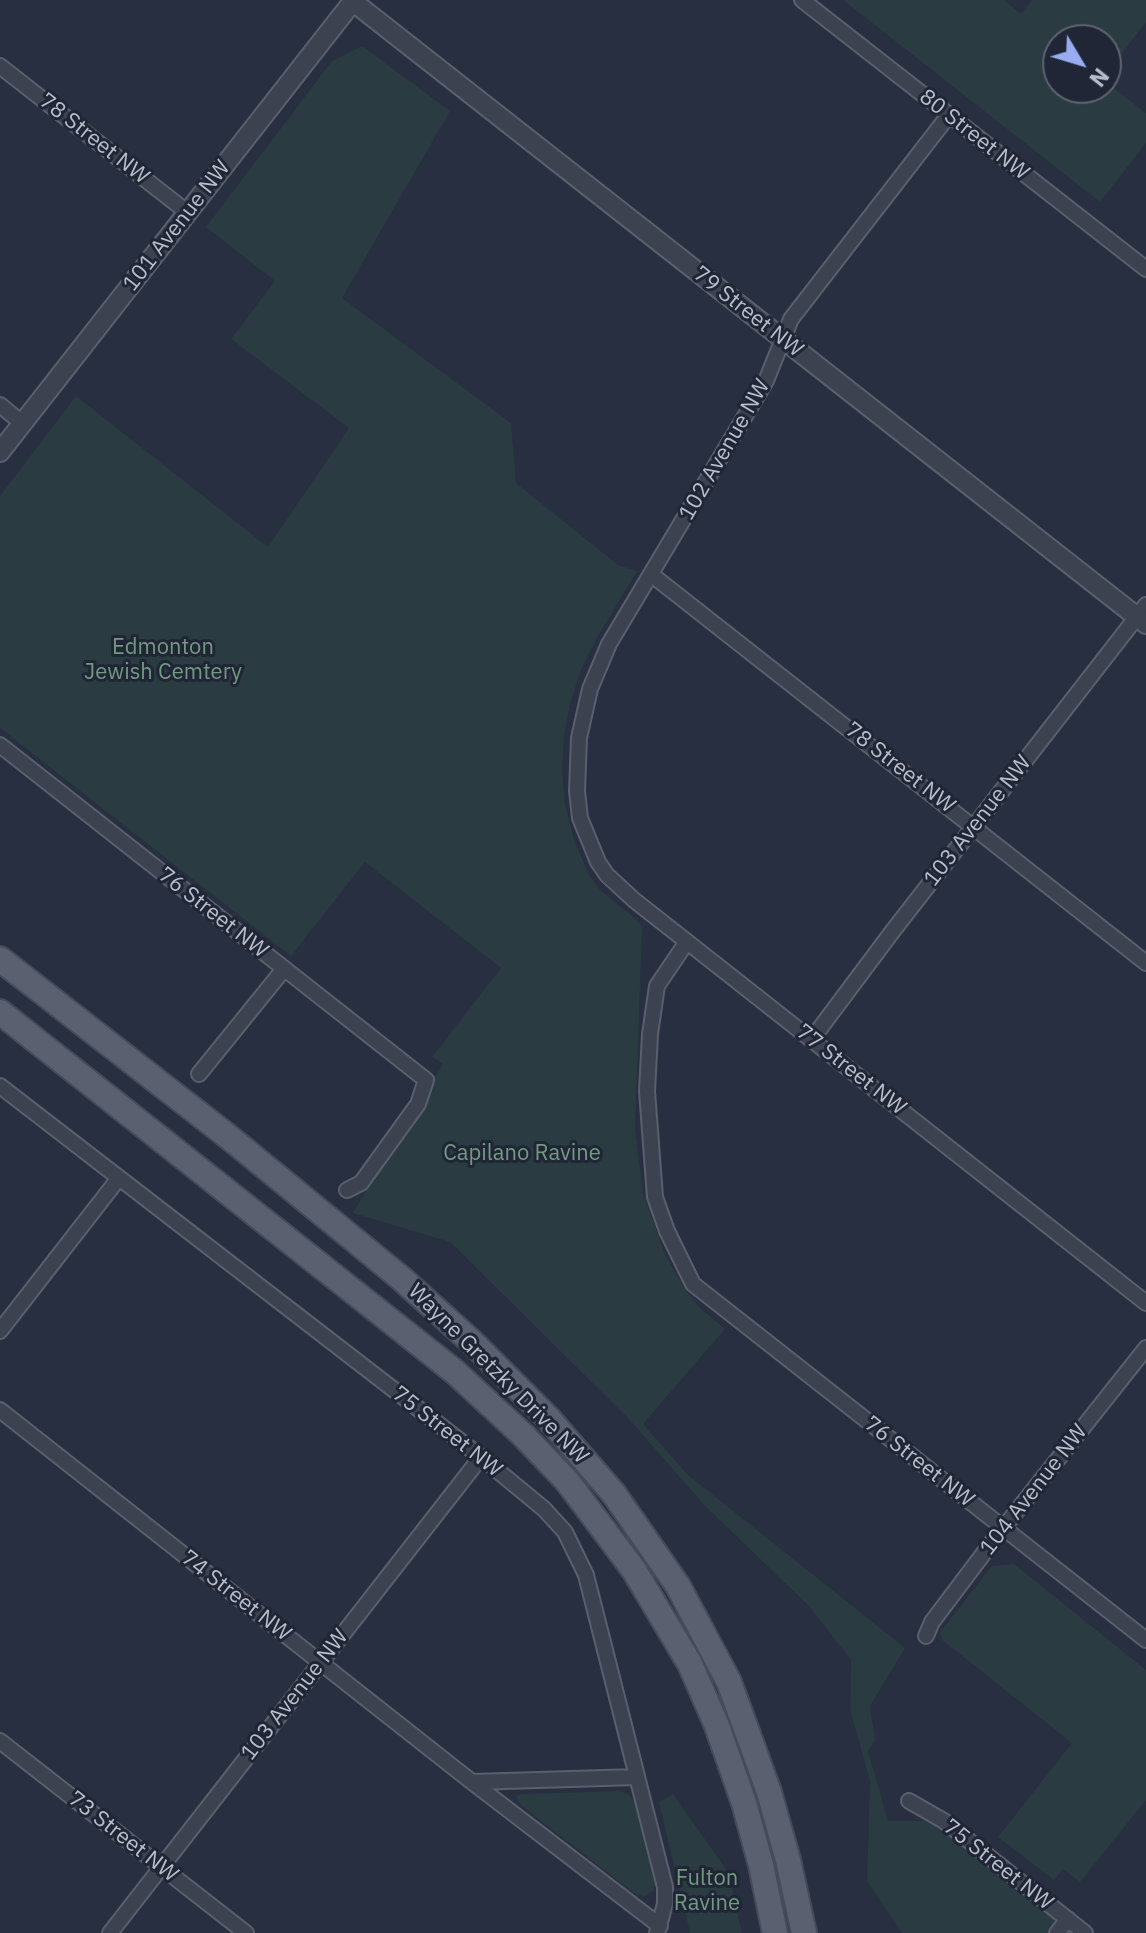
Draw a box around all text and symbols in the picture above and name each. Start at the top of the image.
north arrow [1042,24,1122,104]
text: N [1083,63,1116,93]
street label: 80 Street NW [914,84,1034,186]
street label: 78 Street NW [34,88,154,190]
street label: 101 Avenue NW [118,155,236,297]
street label: 79 Street NW [688,261,808,363]
street label: 102 Avenue NW [674,375,776,525]
park label: Edmonton Jewish Cemtery [84,635,242,686]
street label: 78 Street NW [840,717,960,819]
street label: 103 Avenue NW [919,750,1037,892]
street label: 76 Street NW [153,862,273,964]
street label: 77 Street NW [791,1019,911,1121]
park label: Capilano Ravine [443,1141,601,1167]
street label: Wayne Gretzky Drive NW [402,1278,594,1470]
street label: 75 Street NW [387,1381,507,1483]
street label: 76 Street NW [859,1411,979,1513]
street label: 104 Avenue NW [975,1419,1093,1561]
street label: 74 Street NW [176,1545,296,1647]
street label: 103 Avenue NW [236,1624,354,1766]
street label: 73 Street NW [63,1786,183,1888]
street label: 75 Street NW [938,1814,1058,1916]
park label: Fulton Ravine [674,1866,740,1918]

